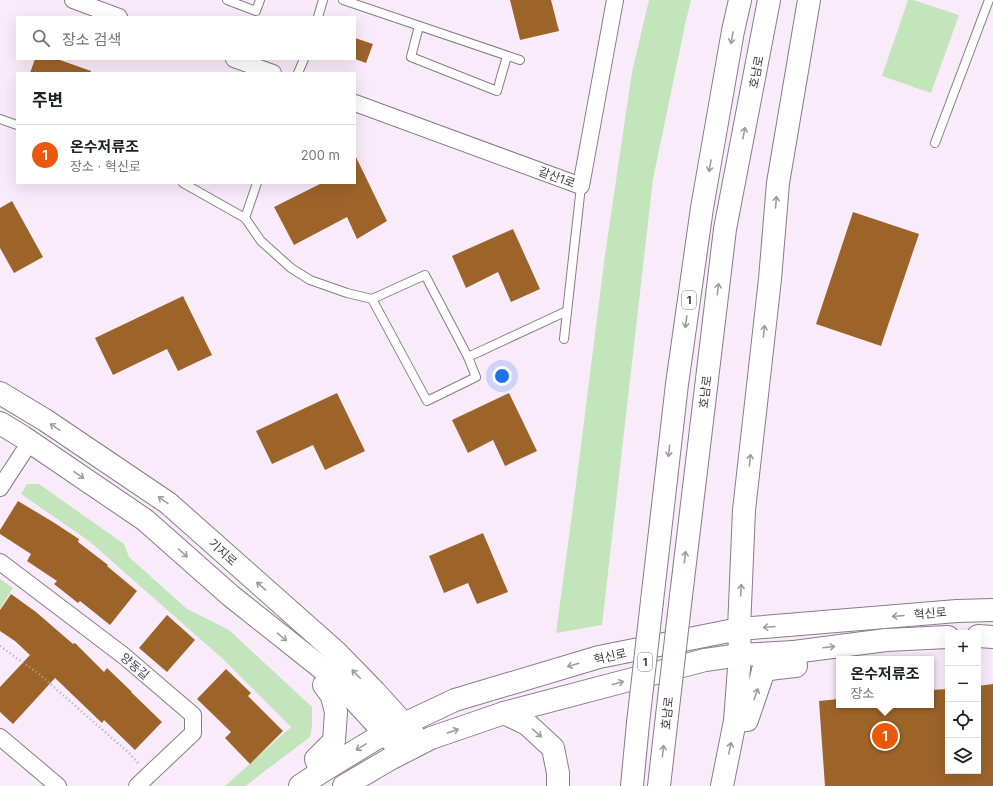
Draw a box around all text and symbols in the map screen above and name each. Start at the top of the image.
search box [16,16,356,60]
icon: search [30,27,52,49]
text: 장소 검색 [62,30,121,49]
one-way arrow [728,31,736,44]
street label: 호남로 [745,54,767,90]
text: 주변 [32,90,63,110]
one-way arrow [740,127,748,140]
text: 온수저류조 [70,137,139,156]
text: 1 [42,147,48,163]
text: 200 m [301,147,340,163]
text: 장소 · 혁신로 [70,158,141,174]
one-way arrow [705,159,713,172]
street label: 갈산1로 [537,163,577,191]
one-way arrow [773,196,780,209]
one-way arrow [714,283,721,296]
road number: 1 [682,291,696,309]
one-way arrow [682,315,690,328]
one-way arrow [761,325,768,338]
your location [492,366,512,386]
street label: 호남로 [696,375,714,409]
one-way arrow [50,423,61,431]
one-way arrow [665,444,673,457]
one-way arrow [746,454,754,467]
one-way arrow [74,471,85,479]
one-way arrow [158,496,169,504]
street label: 기지로 [206,535,240,569]
one-way arrow [178,549,188,558]
one-way arrow [682,551,689,564]
one-way arrow [255,581,266,590]
one-way arrow [737,584,745,597]
street label: 혁신로 [913,604,947,622]
one-way arrow [892,612,905,619]
one-way arrow [763,623,776,630]
map controls [945,630,981,774]
button: + [945,630,981,666]
one-way arrow [277,633,288,641]
one-way arrow [822,644,835,651]
street label: 혁신로 [592,645,628,667]
street label: 양동길 [117,650,153,682]
road number: 1 [638,653,652,671]
popup [836,656,934,708]
one-way arrow [566,662,579,669]
text: 온수저류조 [850,664,920,683]
button: − [945,666,981,702]
one-way arrow [352,669,361,679]
one-way arrow [612,679,625,686]
text: 장소 [850,685,874,701]
one-way arrow [752,689,760,701]
street label: 호남로 [658,696,676,730]
button: locate [945,702,981,738]
pin: 1 [872,721,898,751]
one-way arrow [447,726,459,734]
one-way arrow [531,729,542,738]
button: layers [945,738,981,774]
one-way arrow [726,742,734,755]
one-way arrow [355,744,367,752]
one-way arrow [659,745,667,758]

